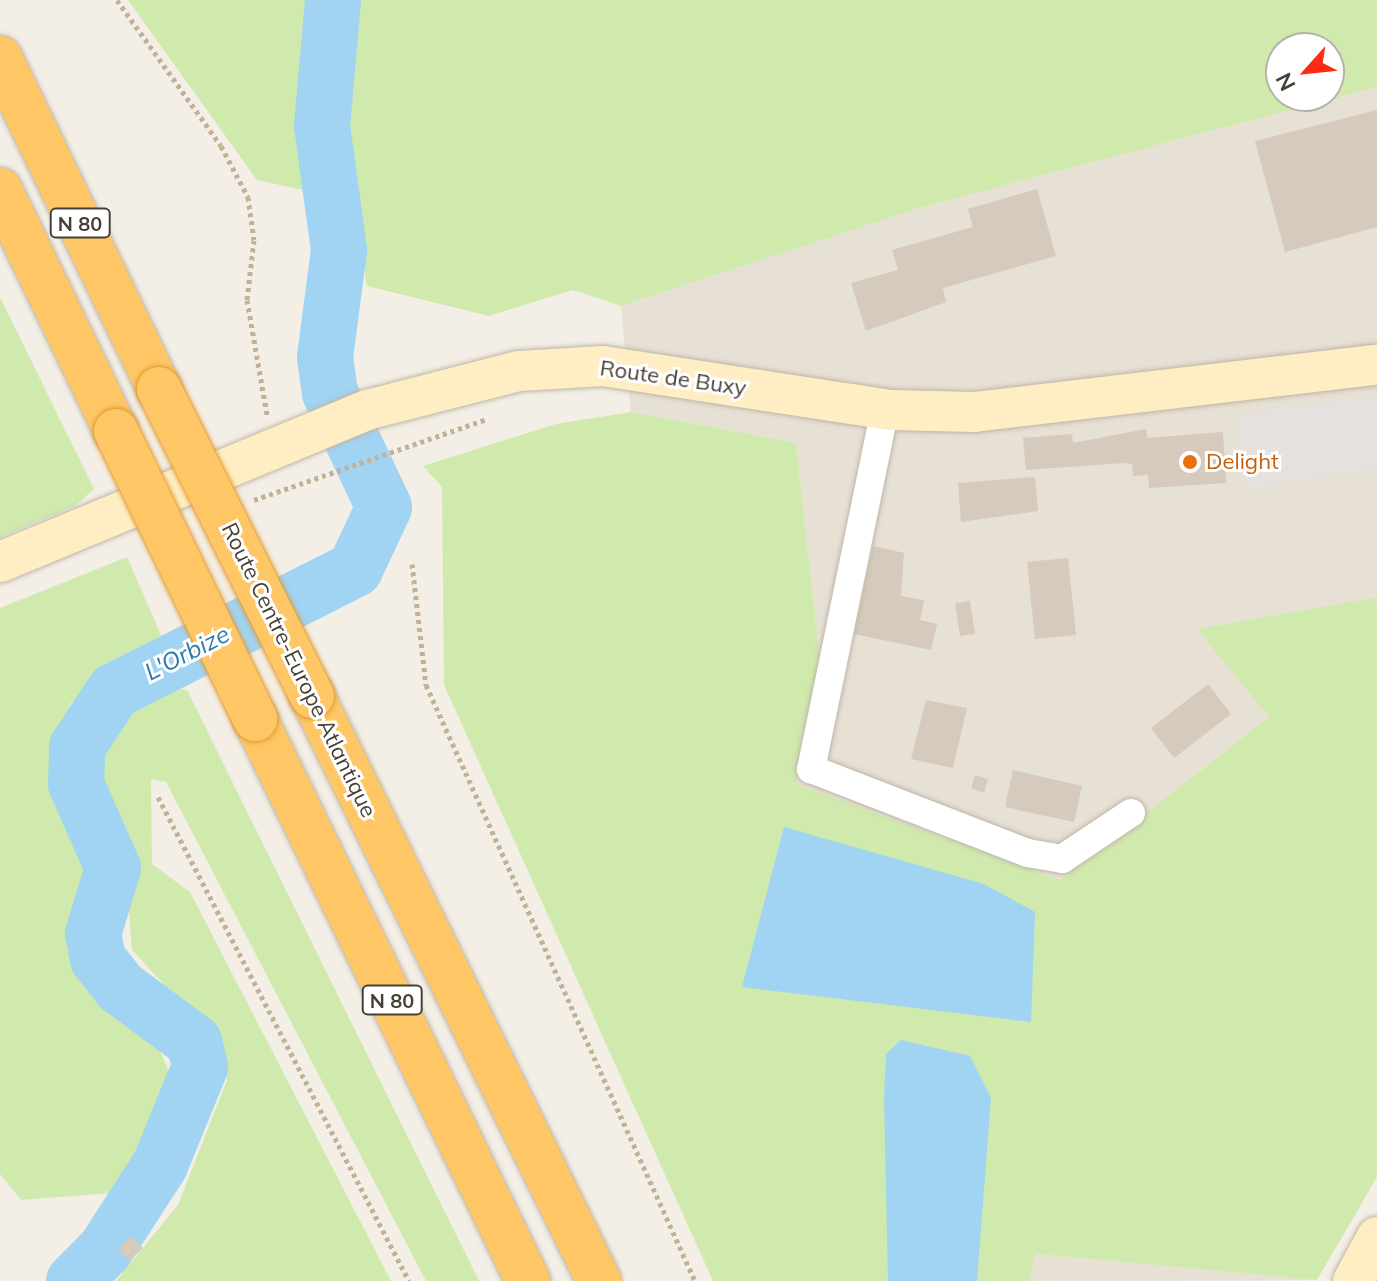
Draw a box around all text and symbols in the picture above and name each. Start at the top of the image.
north arrow [1265,32,1345,112]
text: N [1269,68,1302,96]
road number: N 80 [48,207,112,239]
street label: Route de Buxy [598,355,748,401]
place label: Delight [1206,449,1279,475]
marker: Delight [1181,453,1199,471]
street label: Route Centre-Europe Atlantique [216,518,382,822]
water label: L'Orbize [140,620,234,686]
road number: N 80 [360,984,424,1016]

